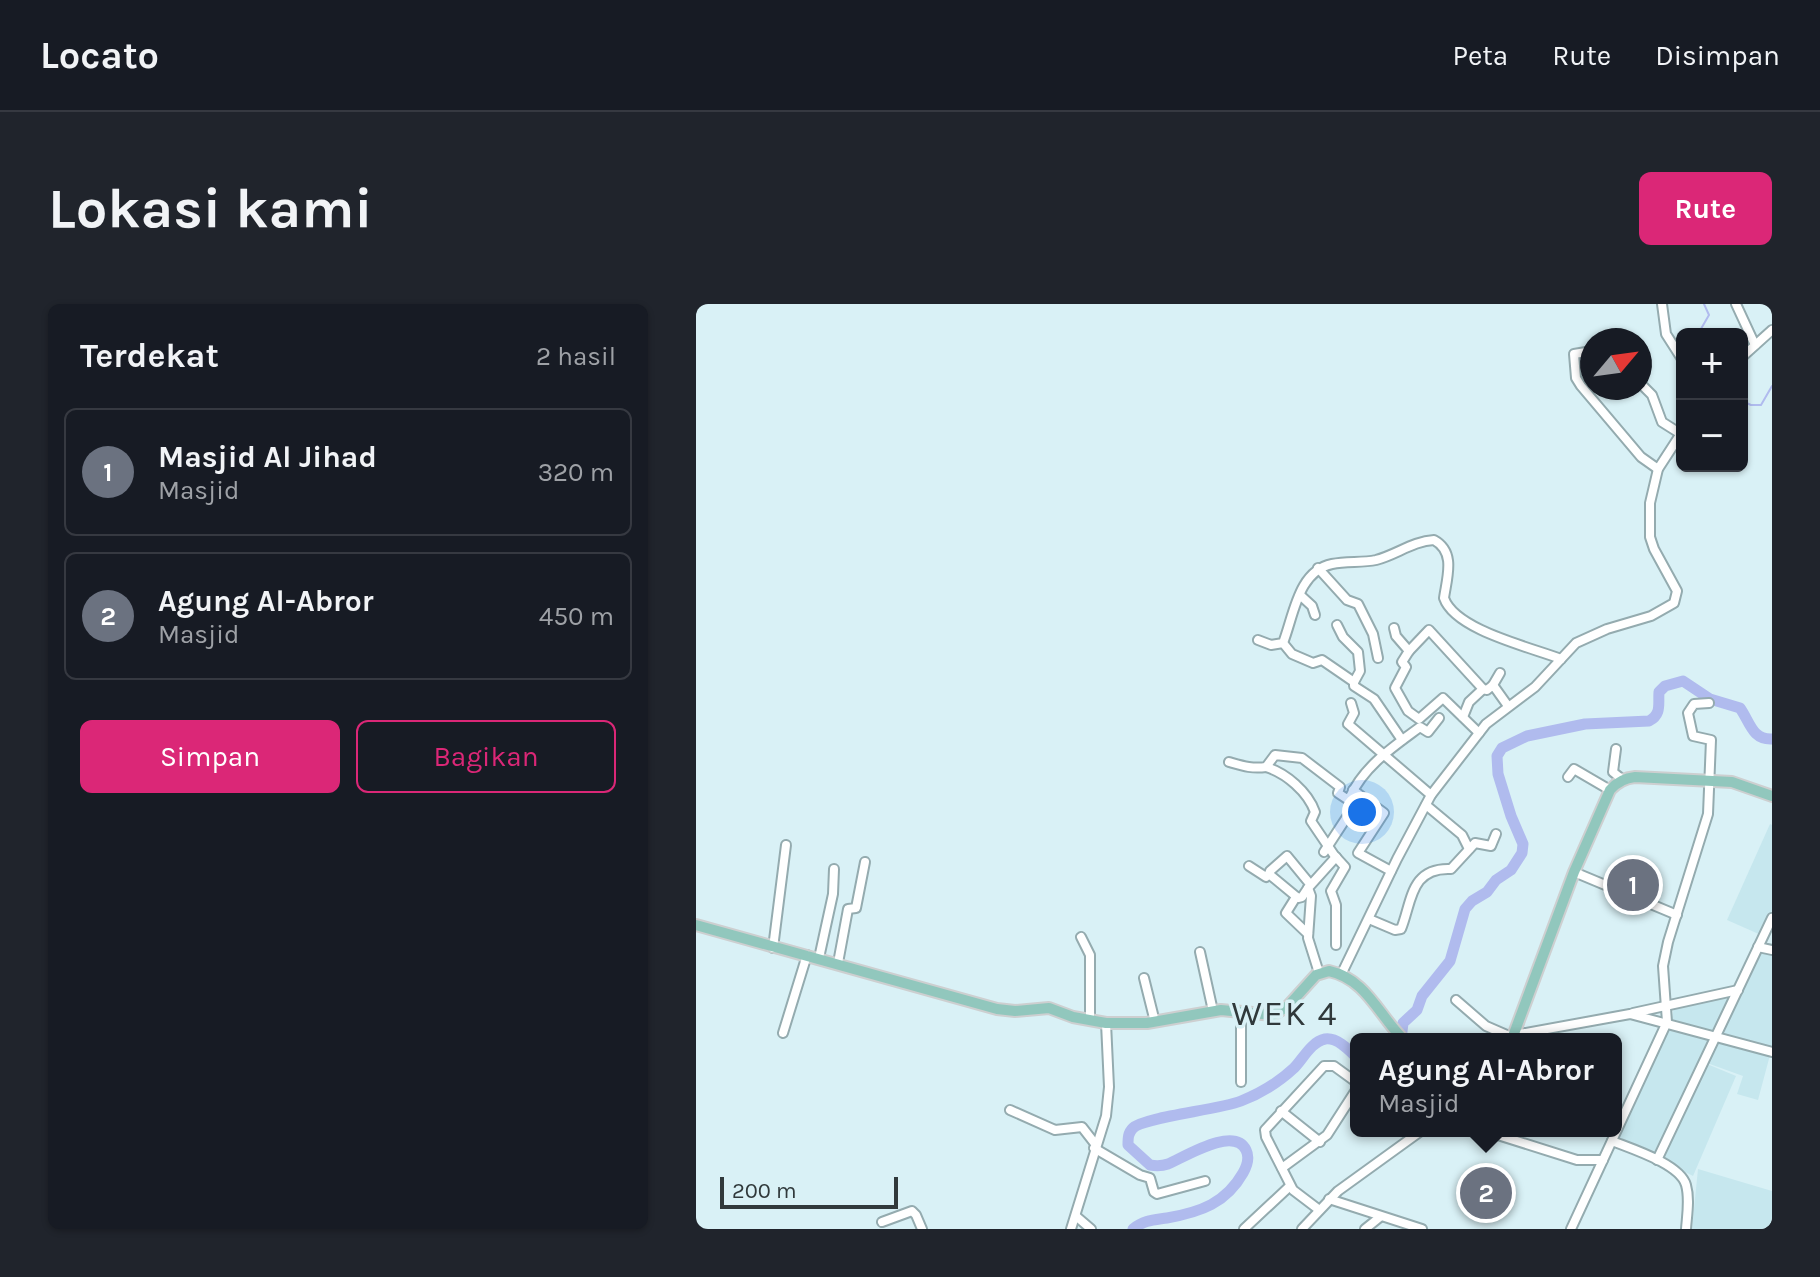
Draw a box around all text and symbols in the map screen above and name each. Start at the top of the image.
text: Locato [40,33,159,78]
text: Peta [1452,39,1508,72]
text: Rute [1552,39,1611,72]
text: Disimpan [1655,39,1780,72]
button: Rute [1639,172,1772,245]
text: Lokasi kami [48,176,373,241]
north arrow [1580,328,1652,400]
map controls [1676,328,1748,472]
button: + [1676,328,1748,400]
text: Terdekat [80,336,219,376]
text: 2 hasil [536,341,616,372]
button: − [1676,400,1748,472]
text: Masjid Al Jihad [158,439,377,475]
text: 1 [103,457,113,488]
text: 320 m [538,457,614,488]
text: Masjid [158,475,239,506]
text: Agung Al-Abror [158,583,374,619]
text: 2 [100,601,116,632]
text: 450 m [539,601,614,632]
text: Masjid [158,619,239,650]
button: Simpan [80,720,340,793]
button: Bagikan [356,720,616,793]
your location [1342,792,1382,832]
pin: 1 [1607,855,1659,915]
district label: WEK 4 [1231,994,1339,1034]
popup [1350,1033,1622,1137]
text: Agung Al-Abror [1378,1052,1594,1088]
text: Masjid [1378,1088,1460,1119]
pin: 2 [1460,1163,1512,1223]
scale bar [720,1173,898,1209]
text: 200 m [732,1178,797,1204]

